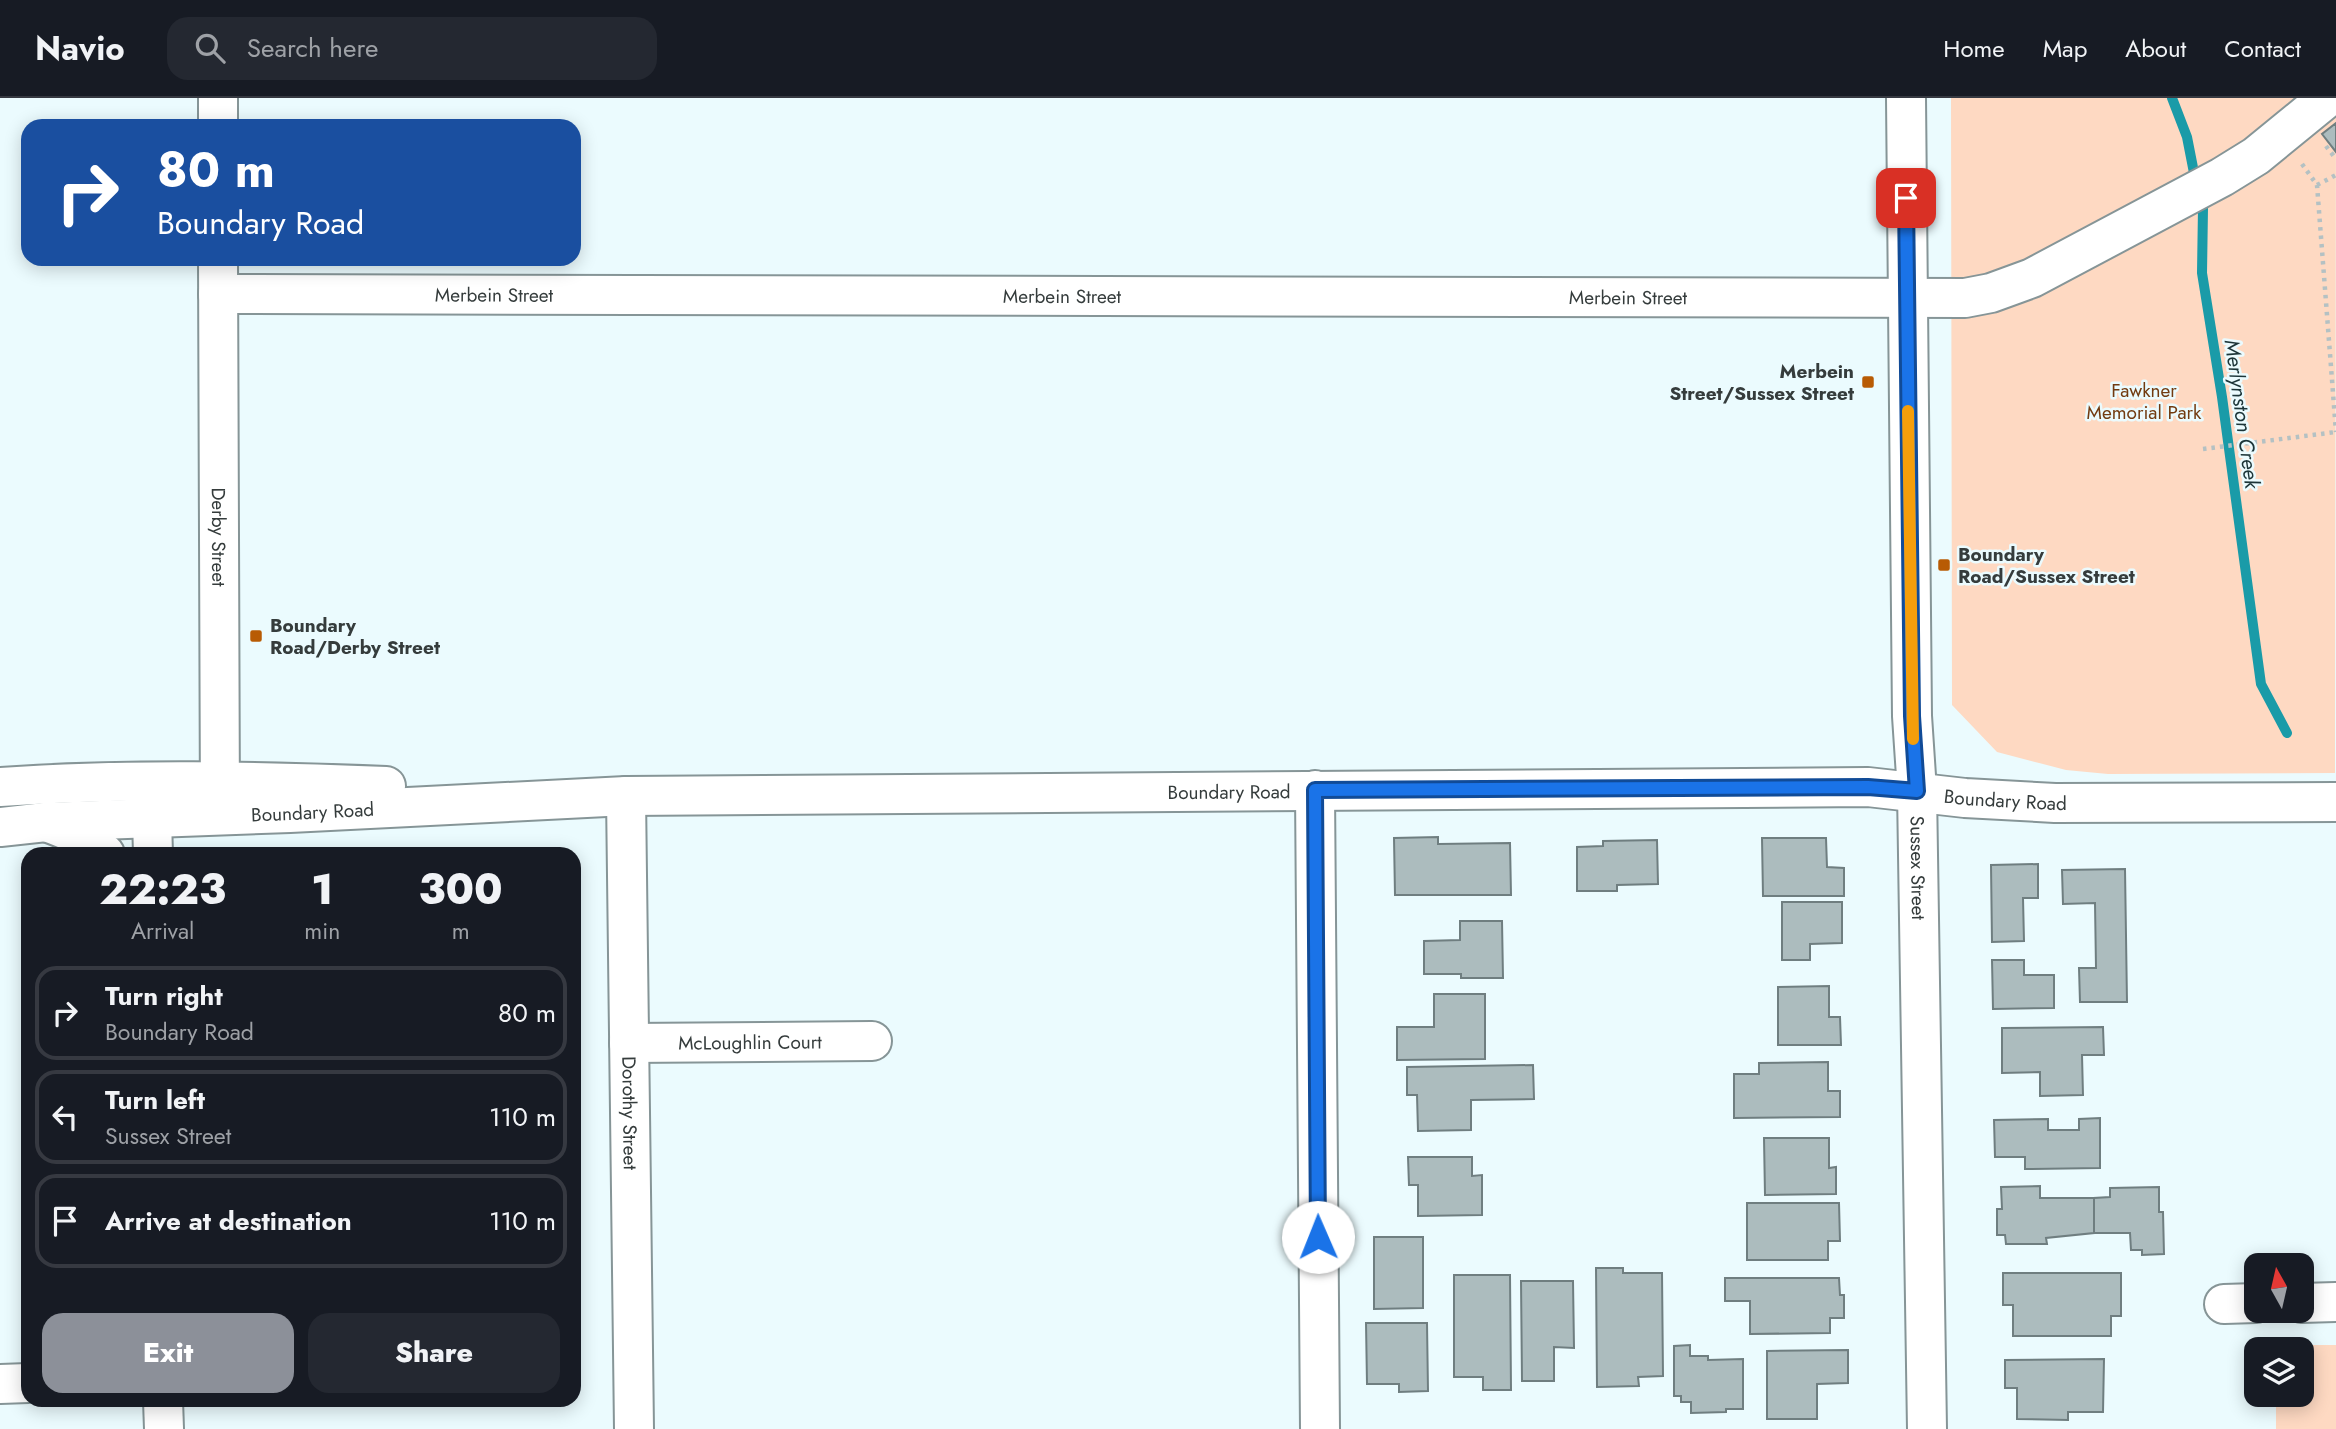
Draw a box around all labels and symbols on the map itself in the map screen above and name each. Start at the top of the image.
pin [1876,168,1936,228]
street label: Merbein Street [435,281,554,308]
street label: Merbein Street [1003,282,1122,310]
street label: Merbein Street [1569,284,1688,311]
water label: Merlynston Creek [2217,338,2267,491]
place label: Merbein Street/Sussex Street [1669,358,1854,407]
marker: Merbein Street/Sussex Street [1860,374,1876,390]
park label: Fawkner Memorial Park [2087,377,2202,426]
street label: Derby Street [205,487,233,587]
place label: Boundary Road/Sussex Street [1958,541,2135,590]
marker: Boundary Road/Sussex Street [1936,557,1952,573]
place label: Boundary Road/Derby Street [270,612,440,661]
marker: Boundary Road/Derby Street [248,628,264,644]
street label: Boundary Road [1167,778,1291,806]
street label: Boundary Road [1943,782,2067,817]
street label: Boundary Road [251,795,375,828]
street label: Sussex Street [1904,815,1933,921]
street label: McLoughlin Court [678,1028,822,1056]
street label: Dorothy Street [616,1056,644,1170]
position arrow [1281,1200,1355,1274]
north arrow [2244,1253,2314,1323]

